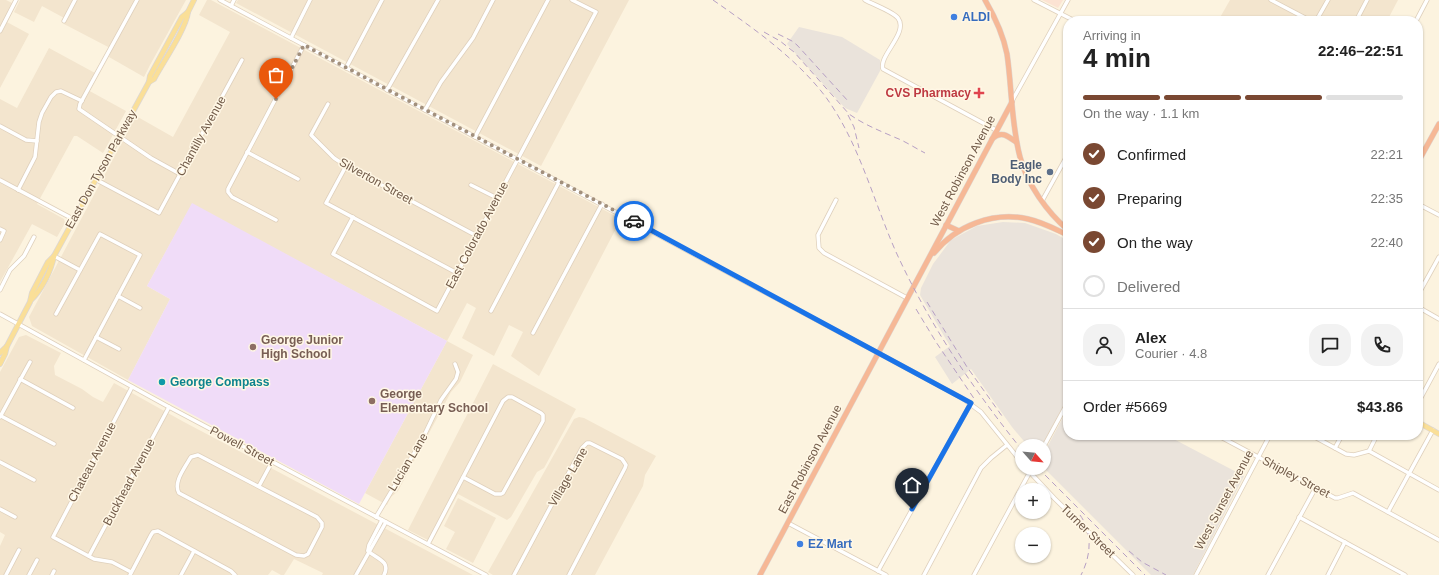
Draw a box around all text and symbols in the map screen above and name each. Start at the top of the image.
place label: ALDI [962,10,990,24]
marker: ALDI [949,12,959,22]
text: Arriving in [1083,28,1141,43]
text: 22:46–22:51 [1318,42,1403,59]
text: 4 min [1083,43,1151,73]
pin [259,58,293,99]
icon: bag [265,64,287,86]
place label: CVS Pharmacy [886,86,971,100]
marker: CVS Pharmacy [974,88,984,98]
street label: Chantilly Avenue [173,93,229,178]
text: On the way · 1.1 km [1083,106,1199,121]
street label: East Don Tyson Parkway [62,107,140,231]
street label: West Robinson Avenue [928,113,999,229]
icon: check [1083,143,1105,165]
text: Confirmed [1117,146,1186,163]
text: 22:21 [1370,147,1403,162]
street label: Silverton Street [337,155,416,207]
place label: Eagle Body Inc [991,158,1042,186]
marker: Eagle Body Inc [1045,167,1055,177]
street label: East Colorado Avenue [443,179,511,291]
icon: check [1083,187,1105,209]
text: Preparing [1117,190,1182,207]
text: 22:35 [1370,191,1403,206]
courier [614,201,654,241]
icon: car [623,210,645,232]
icon: check [1083,231,1105,253]
text: On the way [1117,234,1193,251]
text: 22:40 [1370,235,1403,250]
text: Delivered [1117,278,1180,295]
button: person [1083,324,1125,366]
button: chat [1309,324,1351,366]
button: phone [1361,324,1403,366]
text: Alex [1135,329,1167,346]
place label: George Junior High School [261,333,343,361]
marker: George Junior High School [248,342,258,352]
text: Courier · 4.8 [1135,346,1207,361]
place label: George Compass [170,375,270,389]
marker: George Compass [157,377,167,387]
place label: George Elementary School [380,387,488,415]
marker: George Elementary School [367,396,377,406]
text: Order #5669 [1083,398,1167,415]
text: $43.86 [1357,398,1403,415]
street label: East Robinson Avenue [775,402,845,516]
street label: Chateau Avenue [65,419,119,504]
street label: Powell Street [208,423,277,469]
street label: Lucian Lane [385,430,431,494]
street label: Buckhead Avenue [100,436,158,528]
north arrow [1015,439,1051,475]
map controls [1015,439,1051,563]
street label: Village Lane [545,445,591,509]
street label: West Sunset Avenue [1192,447,1256,552]
street label: Shipley Street [1260,453,1333,501]
pin [895,468,929,509]
icon: home [901,474,923,496]
button: + [1015,483,1051,519]
street label: Turner Street [1058,502,1119,561]
button: − [1015,527,1051,563]
place label: EZ Mart [808,537,852,551]
marker: EZ Mart [795,539,805,549]

